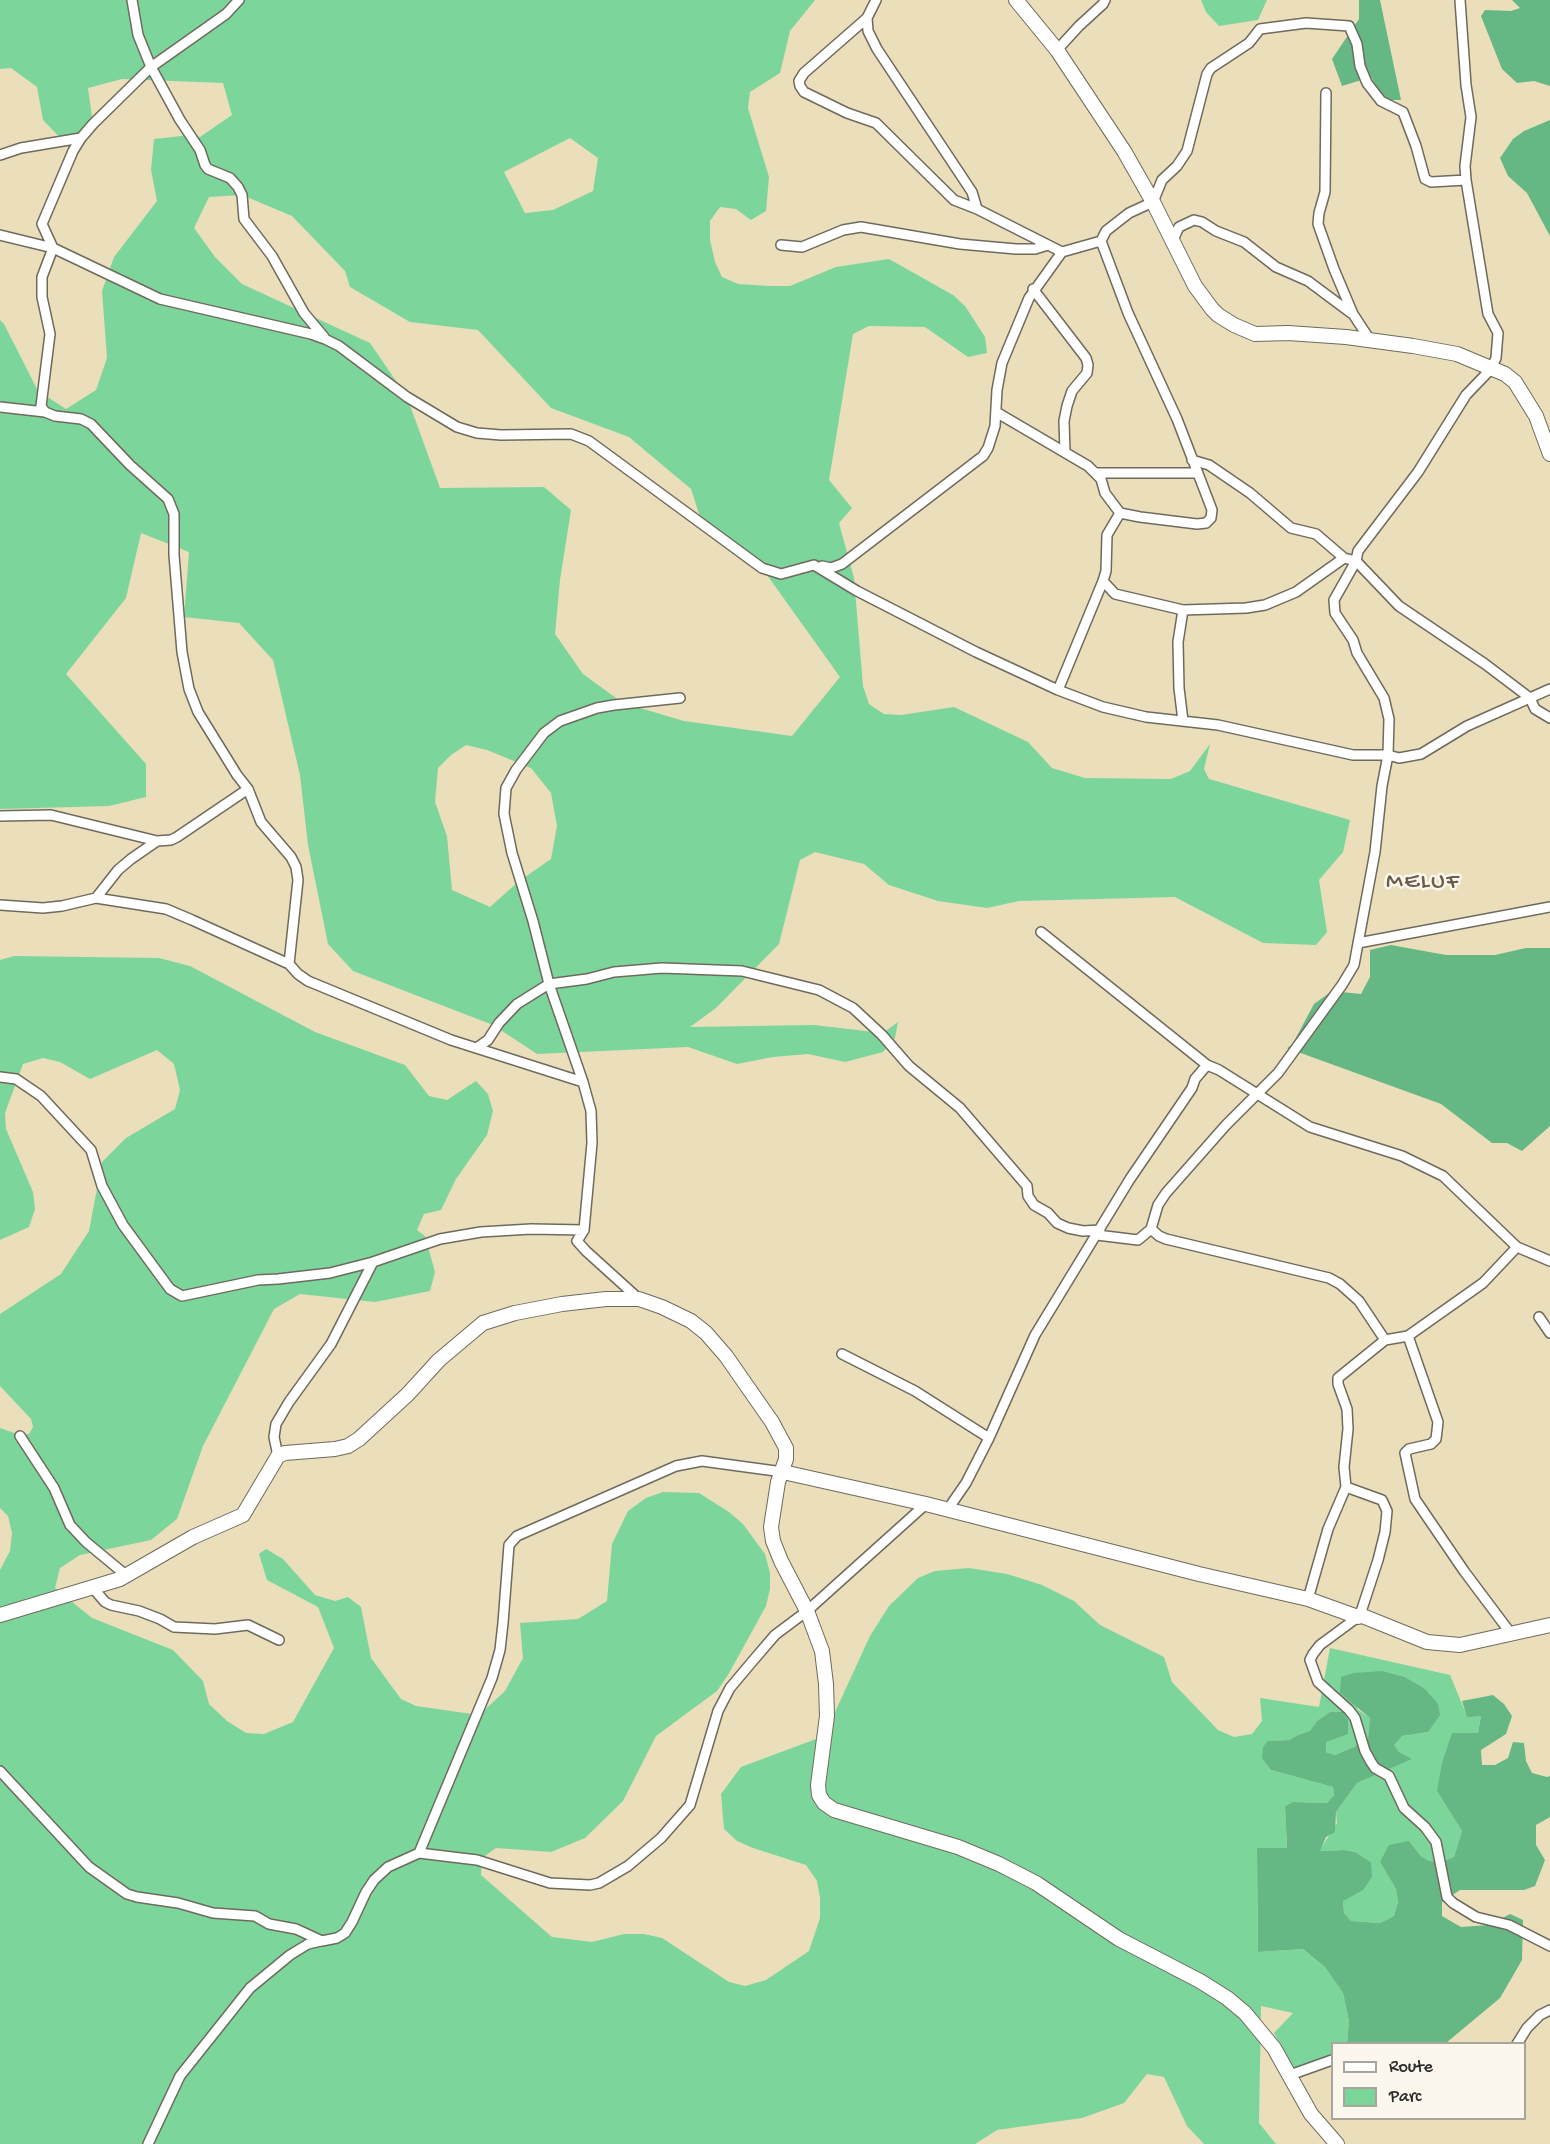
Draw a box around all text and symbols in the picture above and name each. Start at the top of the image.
district label: MELUF [1386,869,1460,897]
legend [1331,2042,1526,2120]
text: Route [1389,2057,1433,2078]
text: Parc [1389,2087,1421,2108]

